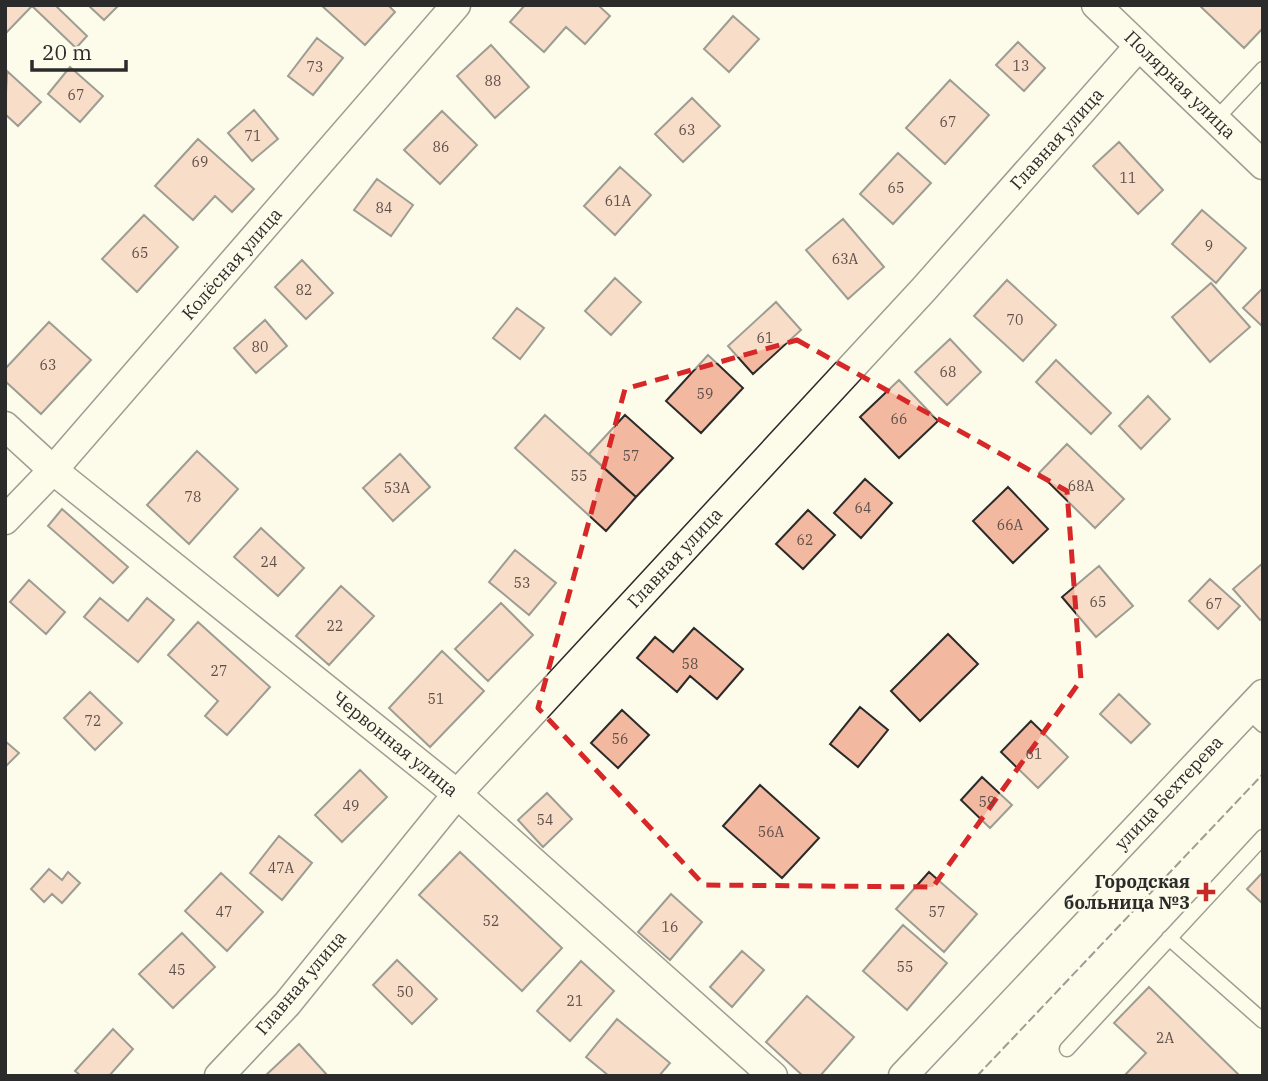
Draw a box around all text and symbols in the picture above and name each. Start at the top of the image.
street label: Полярная улица [1120,26,1241,144]
scale bar [32,28,126,72]
text: 20 m [42,38,92,66]
house number: 13 [1013,57,1029,75]
house number: 73 [307,58,323,76]
house number: 88 [485,72,501,90]
street label: Главная улица [1005,83,1109,194]
house number: 67 [68,86,84,104]
house number: 67 [940,113,956,131]
house number: 63 [679,121,695,139]
house number: 71 [245,127,261,145]
house number: 86 [433,138,449,156]
house number: 69 [192,153,208,171]
house number: 11 [1120,169,1136,187]
house number: 65 [888,179,904,197]
house number: 61А [605,192,632,210]
house number: 84 [376,199,392,217]
street label: Колёсная улица [177,203,287,325]
house number: 9 [1205,237,1213,255]
house number: 65 [132,244,148,262]
house number: 63А [832,250,859,268]
house number: 82 [296,281,312,299]
house number: 70 [1007,311,1023,329]
house number: 61 [757,329,773,347]
house number: 80 [252,338,268,356]
house number: 63 [40,356,56,374]
house number: 68 [940,363,956,381]
house number: 59 [697,385,713,403]
house number: 66 [891,410,907,428]
house number: 57 [623,447,639,465]
house number: 55 [571,467,587,485]
house number: 68А [1068,477,1095,495]
house number: 53А [384,479,411,497]
house number: 78 [185,488,201,506]
house number: 64 [855,499,871,517]
street label: Главная улица [622,502,727,613]
house number: 66А [997,516,1024,534]
house number: 62 [797,531,813,549]
house number: 24 [261,553,277,571]
house number: 53 [514,574,530,592]
house number: 65 [1090,593,1106,611]
house number: 67 [1206,595,1222,613]
house number: 22 [327,617,343,635]
house number: 58 [682,655,698,673]
house number: 27 [211,662,227,680]
street label: Червонная улица [328,686,463,802]
house number: 51 [428,690,444,708]
house number: 72 [85,712,101,730]
house number: 56 [612,730,628,748]
street label: улица Бехтерева [1110,730,1228,855]
house number: 61 [1026,745,1042,763]
house number: 59 [979,793,995,811]
house number: 49 [343,797,359,815]
house number: 54 [537,811,553,829]
house number: 56А [758,823,785,841]
house number: 47А [268,859,295,877]
place label: Городская больница №3 [1064,870,1190,914]
marker: Городская больница №3 [1196,882,1216,902]
house number: 47 [216,903,232,921]
house number: 57 [929,903,945,921]
house number: 52 [483,912,499,930]
house number: 16 [662,918,678,936]
street label: Главная улица [250,926,351,1040]
house number: 55 [897,958,913,976]
house number: 45 [169,961,185,979]
house number: 50 [397,983,413,1001]
house number: 21 [567,992,583,1010]
house number: 2А [1156,1029,1174,1047]

